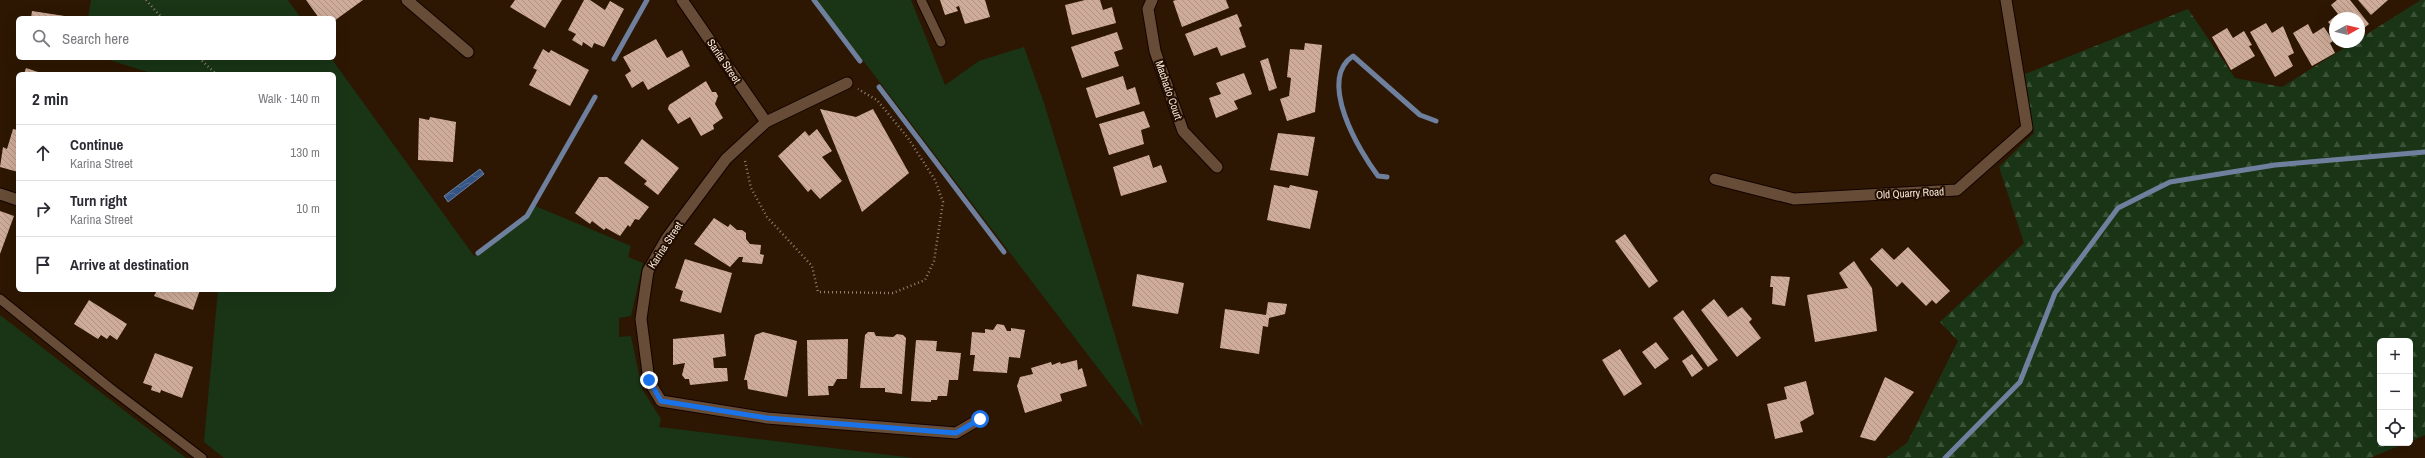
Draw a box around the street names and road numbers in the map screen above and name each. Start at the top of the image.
street label: Sarita Street [704,36,744,86]
street label: Machado Court [1152,59,1186,122]
street label: Old Quarry Road [1876,184,1944,202]
street label: Karina Street [645,218,686,271]

